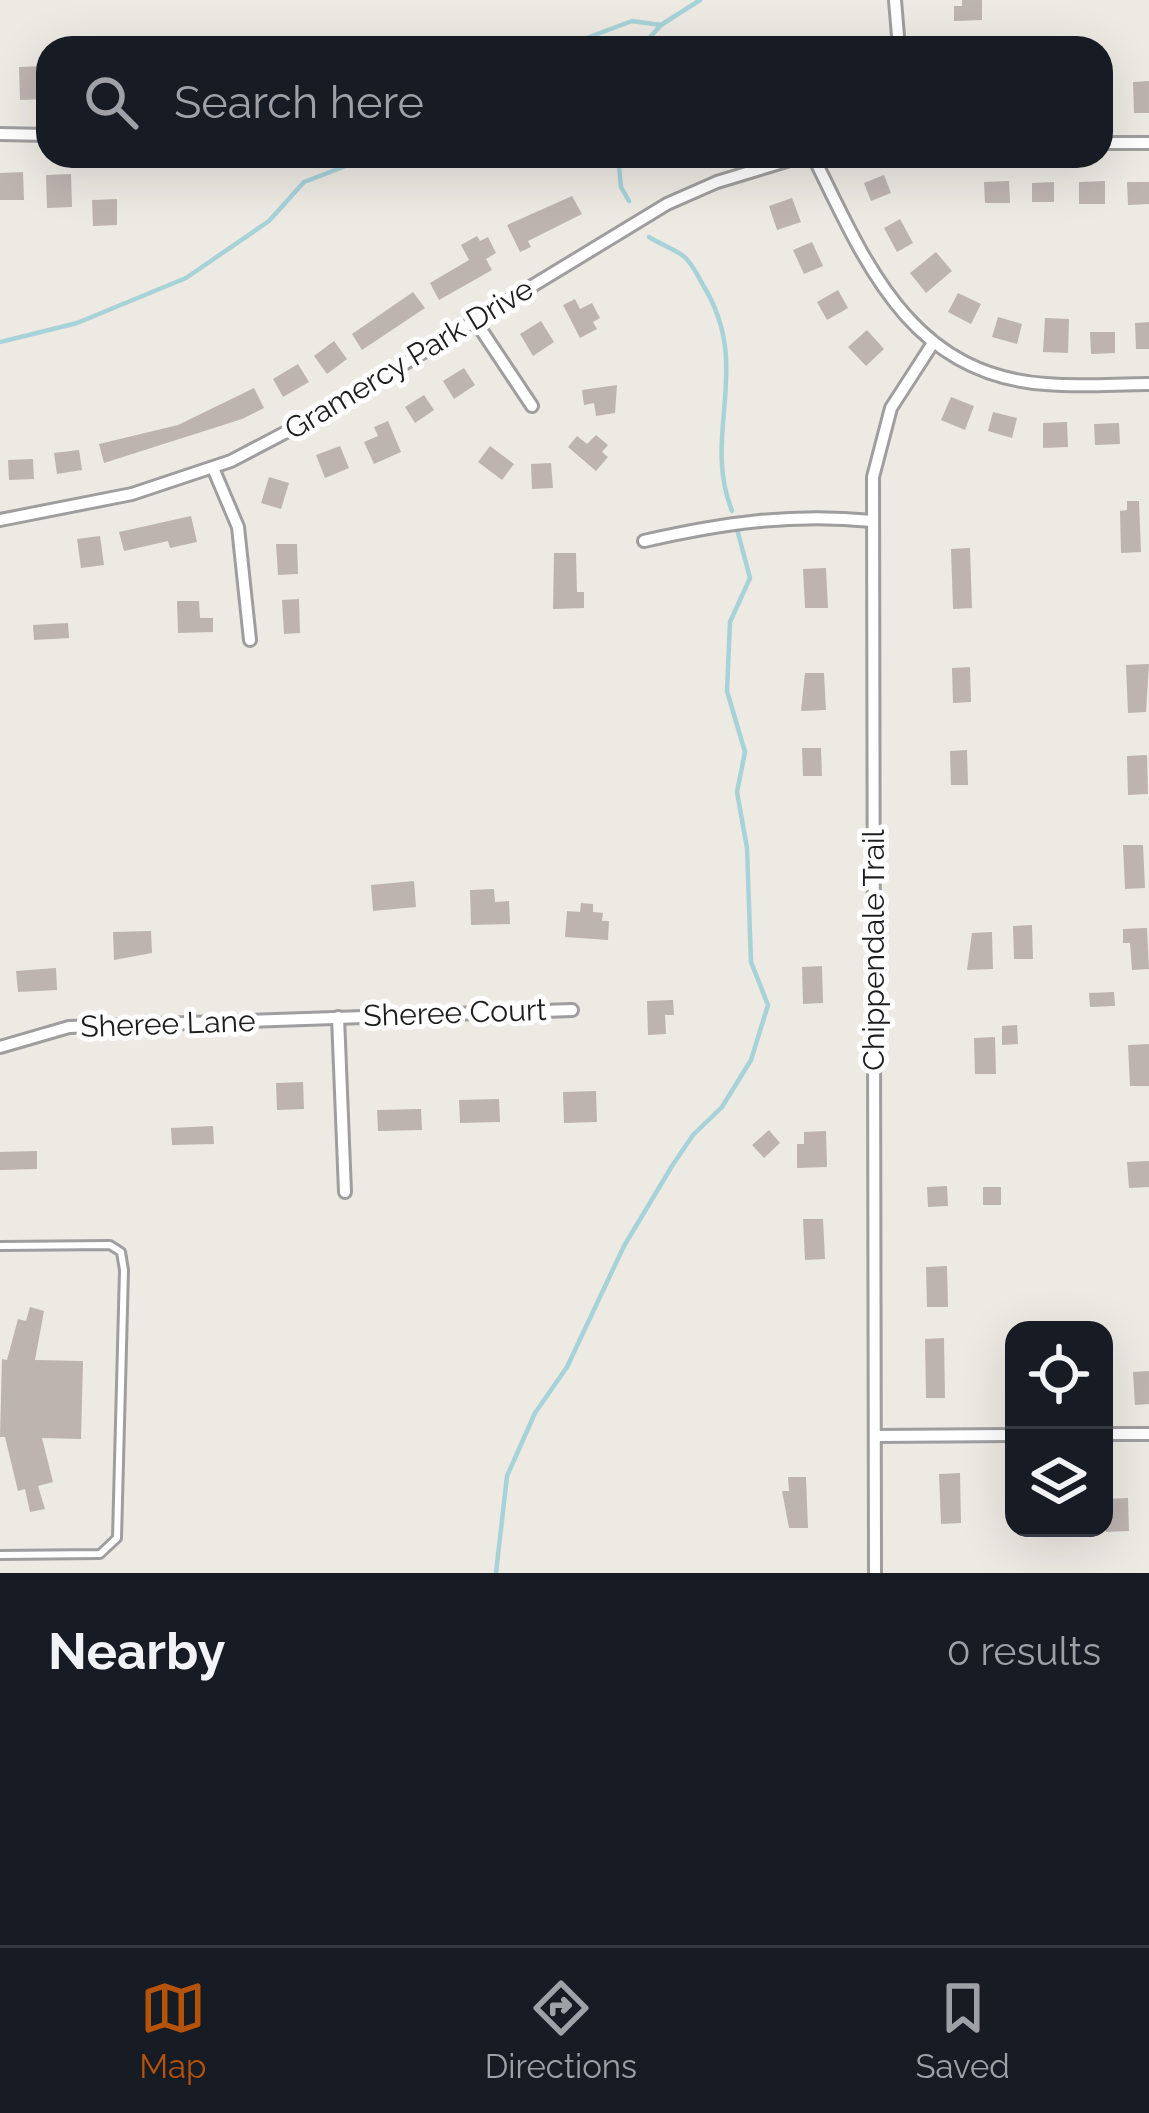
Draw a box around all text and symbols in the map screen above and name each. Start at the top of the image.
search box [36,36,1113,168]
icon: search [78,69,144,135]
text: Search here [174,76,424,129]
street label: Gramercy Park Drive [278,271,539,447]
street label: Chippendale Trail [856,828,891,1071]
street label: Sheree Court [363,992,547,1033]
street label: Sheree Lane [80,1003,256,1044]
map controls [1005,1321,1113,1537]
button: locate [1005,1321,1113,1429]
button: layers [1005,1429,1113,1537]
text: Nearby [48,1621,225,1681]
text: 0 results [947,1628,1101,1674]
tab: Map [139,1975,206,2086]
tab: Directions [485,1975,637,2086]
tab: Saved [915,1975,1010,2086]

